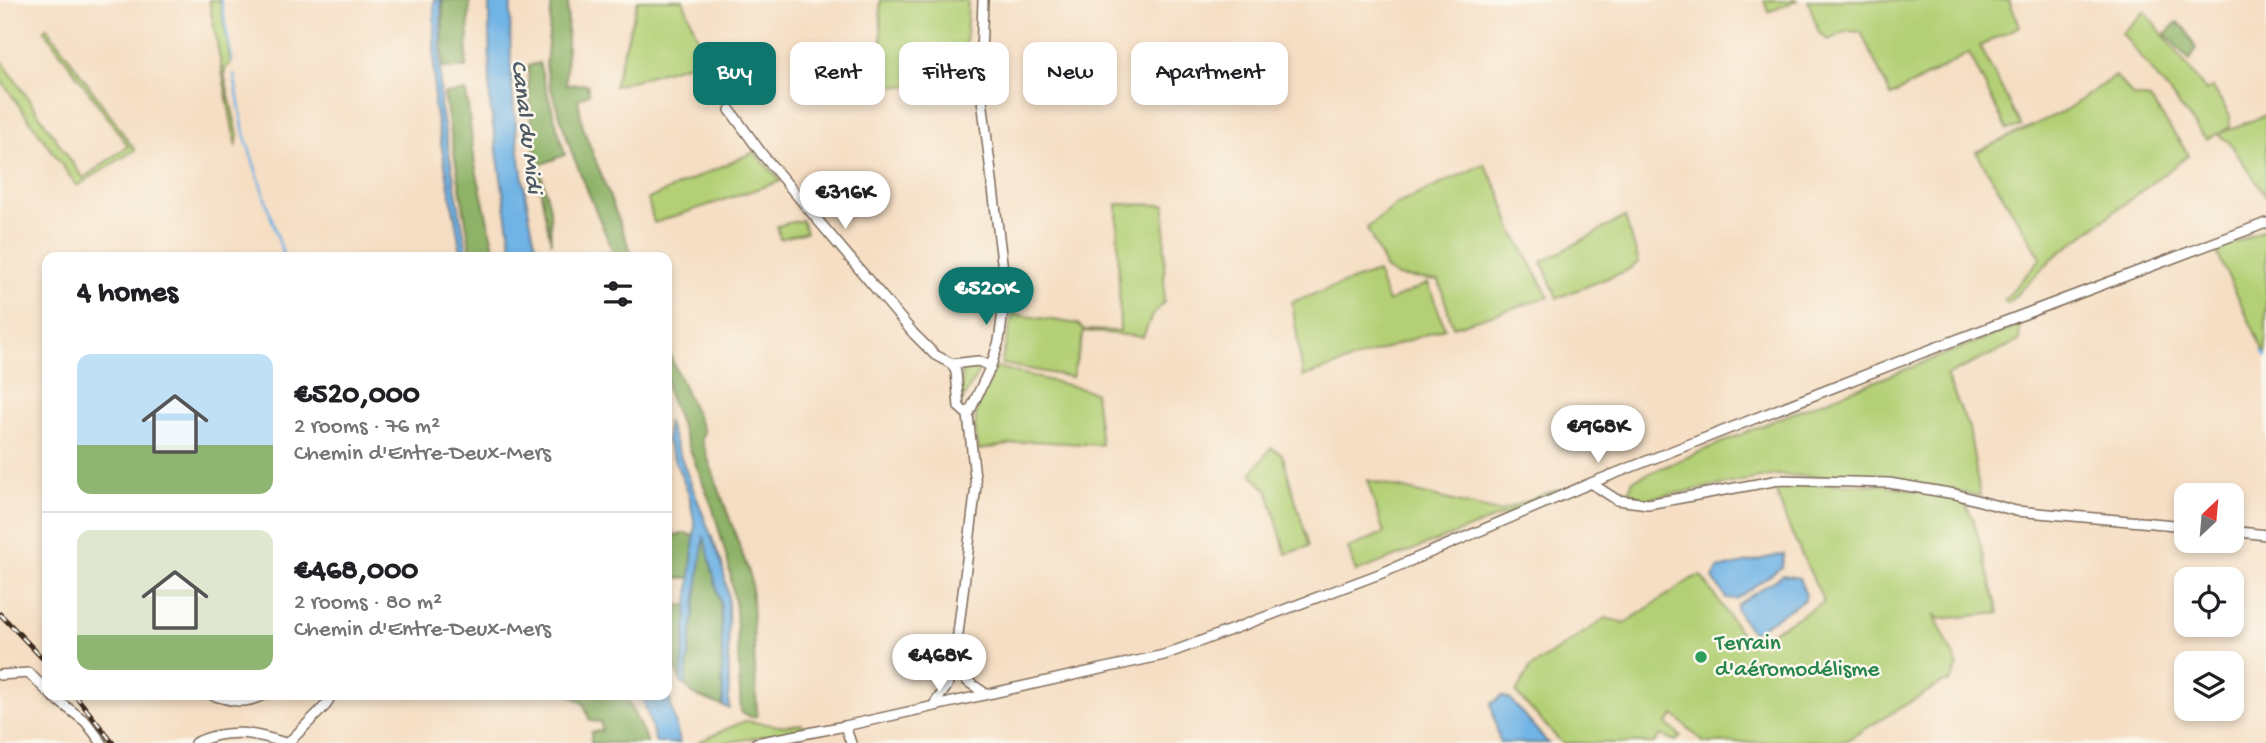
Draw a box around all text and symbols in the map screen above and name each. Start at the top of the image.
chip: Buy [693,42,776,105]
chip: Rent [790,42,885,105]
chip: Filters [899,42,1009,105]
chip: New [1023,42,1117,105]
chip: Apartment [1131,42,1288,105]
water label: Canal du Midi [502,59,548,198]
pin: €316K [796,172,894,231]
text: €316K [815,180,875,207]
pin: €520K [937,268,1035,327]
icon: filters [599,275,637,313]
text: €520K [955,276,1017,303]
text: 4 homes [77,277,178,312]
text: €520,000 [294,379,420,414]
icon: home [133,382,217,466]
pin: €968K [1549,406,1647,465]
text: 2 rooms · 76 m² [294,414,440,441]
text: €968K [1567,414,1629,441]
text: Chemin d'Entre-Deux-Mers [294,441,551,468]
north arrow [2174,483,2244,553]
map controls [2174,483,2244,721]
text: €468,000 [294,555,418,590]
icon: home [133,558,217,642]
button: locate [2174,567,2244,637]
text: 2 rooms · 80 m² [294,590,442,617]
text: Chemin d'Entre-Deux-Mers [294,617,551,644]
place label: Terrain d'aéromodélisme [1713,631,1880,684]
pin: €468K [890,634,988,694]
text: €468K [908,643,970,670]
marker: Terrain d'aéromodélisme [1693,649,1709,665]
button: layers [2174,651,2244,721]

